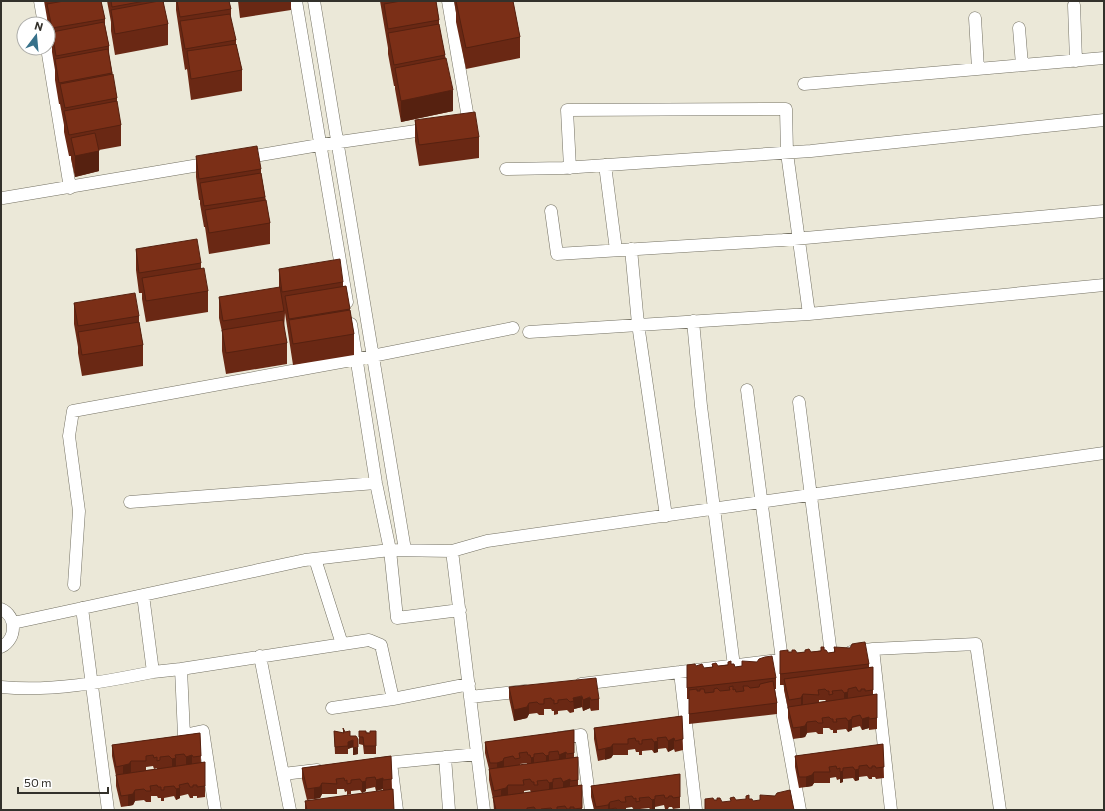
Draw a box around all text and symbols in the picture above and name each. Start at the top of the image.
north arrow [16,16,56,56]
text: N [33,19,45,33]
scale bar [18,769,108,795]
text: 50 m [24,775,52,789]

